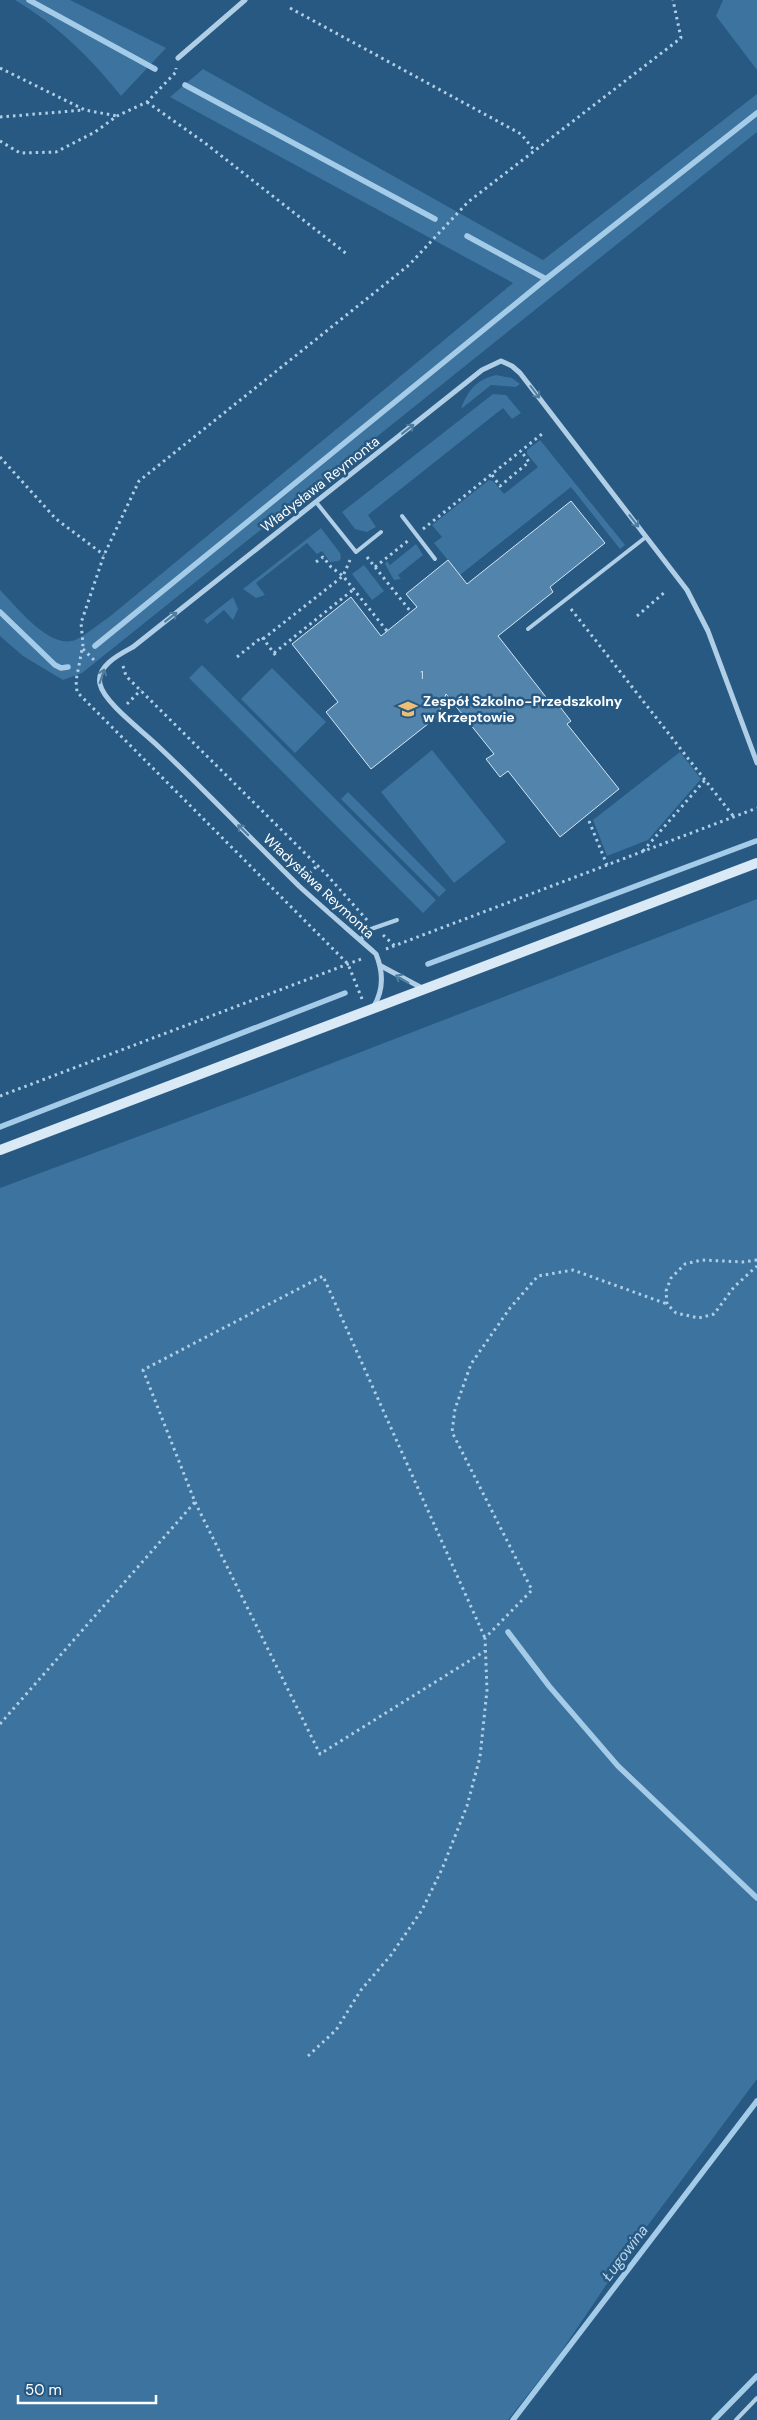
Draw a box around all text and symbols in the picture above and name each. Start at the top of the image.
one-way arrow [529,386,540,399]
one-way arrow [401,424,414,435]
street label: Władysława Reymonta [257,432,383,536]
one-way arrow [629,514,639,528]
one-way arrow [164,611,177,622]
one-way arrow [98,668,107,684]
house number: 1 [420,668,424,682]
place label: Zespół Szkolno-Przedszkolny w Krzeptowie [423,692,623,726]
school or university icon: Zespół Szkolno-Przedszkolny w Krzeptowie [397,698,419,720]
one-way arrow [237,824,249,836]
street label: Władysława Reymonta [260,830,378,942]
one-way arrow [395,974,410,984]
water label: Ługowina [597,2221,653,2285]
scale bar [18,2372,155,2404]
text: 50 m [25,2380,62,2400]

